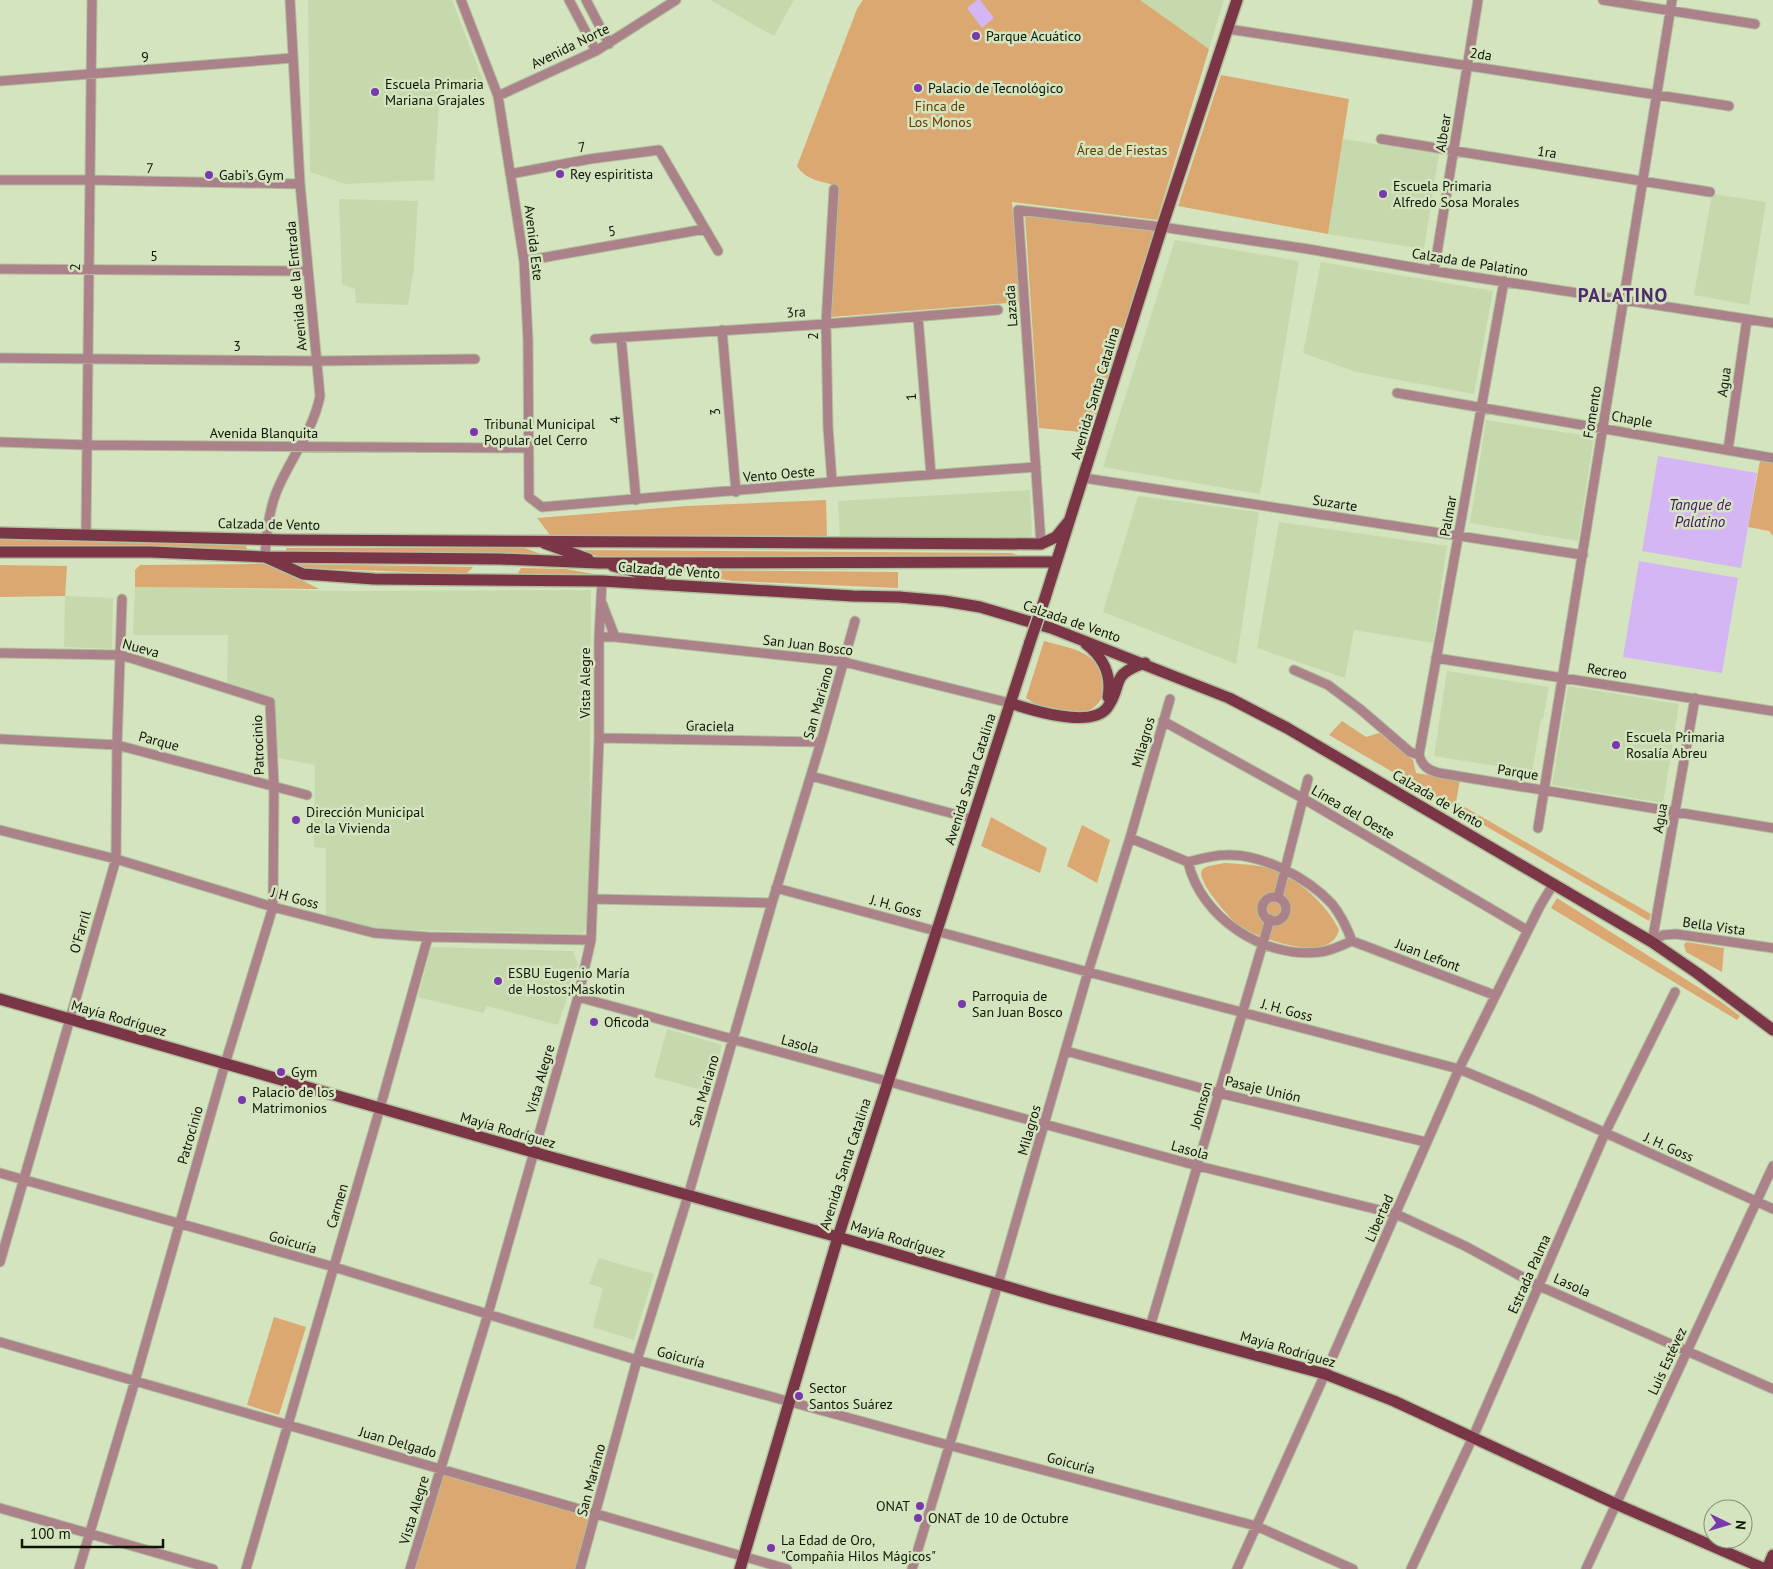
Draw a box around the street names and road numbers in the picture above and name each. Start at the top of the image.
street label: Avenida Norte [528,19,612,73]
street label: 2da [1469,43,1493,65]
street label: 9 [140,48,150,66]
street label: Albear [1431,112,1455,153]
street label: 7 [577,138,587,156]
street label: 1ra [1536,142,1558,162]
street label: 7 [146,159,154,177]
street label: Avenida Este [520,204,548,282]
street label: Avenida de la Entrada [281,220,311,352]
street label: 5 [607,221,617,241]
street label: Calzada de Palatino [1411,244,1529,280]
street label: 5 [150,247,158,265]
street label: 2 [66,263,84,271]
street label: Lazada [1001,285,1021,327]
street label: 3ra [786,303,806,321]
street label: Avenida Santa Catalina [1066,325,1124,461]
street label: 2 [804,332,822,340]
street label: 3 [233,337,241,355]
street label: Agua [1713,366,1735,398]
street label: Fomento [1579,384,1605,440]
street label: 1 [902,392,920,402]
street label: 3 [706,407,724,417]
street label: Chaple [1610,407,1654,431]
street label: 4 [606,415,624,425]
street label: Avenida Blanquita [210,424,318,442]
street label: Vento Oeste [741,462,816,486]
street label: Suzarte [1311,491,1359,515]
street label: Palmar [1436,494,1461,538]
street label: Calzada de Vento [218,514,320,534]
street label: Calzada de Vento [617,557,721,583]
street label: Calzada de Vento [1021,596,1123,646]
street label: San Juan Bosco [762,631,854,659]
street label: Nueva [121,634,161,662]
street label: Vista Alegre [576,647,594,720]
street label: Recreo [1586,659,1628,683]
street label: San Mariano [799,665,837,741]
street label: Avenida Santa Catalina [940,711,1000,847]
street label: Patrocinio [248,715,268,775]
street label: Milagros [1127,715,1159,769]
street label: Graciela [686,717,734,735]
street label: Parque [137,727,181,755]
street label: Parque [1496,760,1540,784]
street label: Calzada de Vento [1389,766,1487,832]
street label: Línea del Oeste [1308,781,1398,843]
street label: Agua [1649,802,1671,834]
street label: J H Goss [268,883,321,913]
street label: J. H. Goss [867,890,924,922]
street label: O'Farril [65,909,95,955]
street label: Bella Vista [1682,913,1747,939]
street label: Juan Lefont [1392,934,1463,976]
street label: J. H. Goss [1258,994,1315,1026]
street label: Mayía Rodríguez [69,996,169,1040]
street label: Lasola [779,1030,821,1058]
street label: Vista Alegre [521,1042,558,1117]
street label: San Mariano [685,1053,723,1129]
street label: Pasaje Unión [1223,1072,1303,1106]
street label: Johnson [1185,1079,1216,1131]
street label: Avenida Santa Catalina [815,1096,875,1232]
street label: Milagros [1013,1103,1045,1157]
street label: Patrocinio [173,1104,207,1166]
street label: Mayía Rodríguez [458,1108,558,1152]
street label: J. H. Goss [1640,1128,1697,1166]
street label: Lasola [1169,1136,1211,1164]
street label: Carmen [322,1182,352,1230]
street label: Libertad [1361,1191,1397,1245]
street label: Mayía Rodríguez [848,1216,948,1262]
street label: Goicuría [267,1227,319,1257]
street label: Estrada Palma [1504,1232,1554,1316]
street label: Lasola [1551,1269,1593,1301]
street label: Luis Estévez [1644,1324,1690,1398]
street label: Mayía Rodríguez [1238,1327,1338,1371]
street label: Goicuría [655,1342,707,1372]
street label: Juan Delgado [356,1422,439,1462]
street label: San Mariano [573,1442,609,1518]
street label: Goicuría [1045,1448,1097,1478]
street label: Vista Alegre [395,1473,433,1548]

